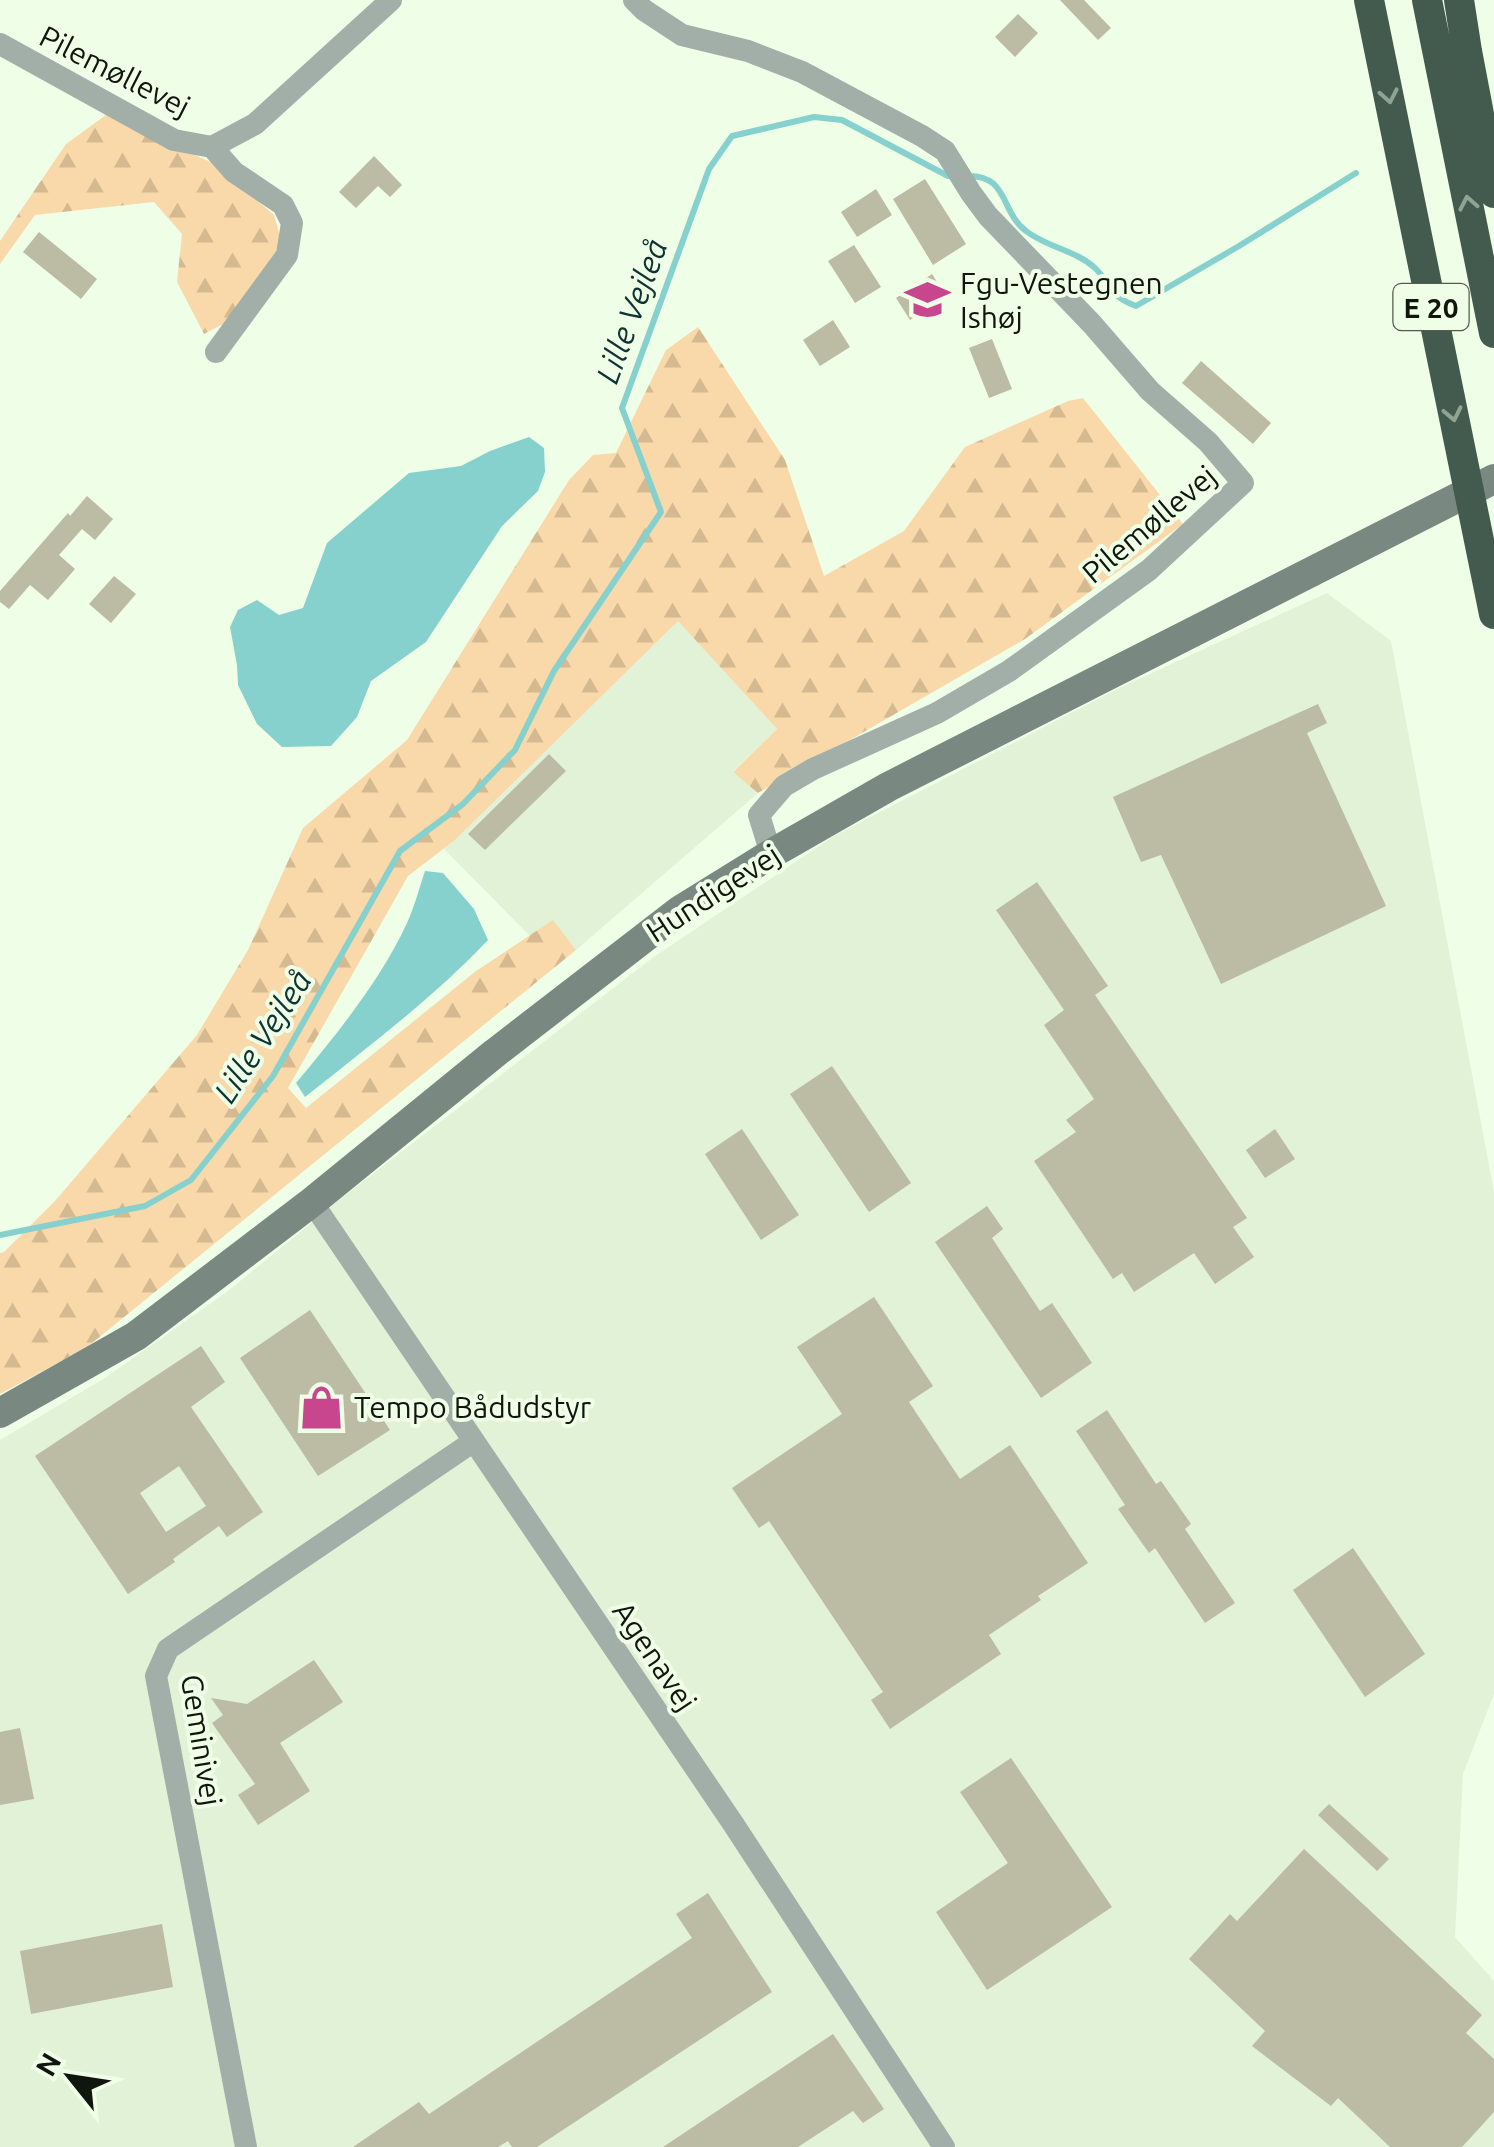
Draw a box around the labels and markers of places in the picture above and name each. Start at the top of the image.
place label: Fgu-Vestegnen Ishøj [960,266,1163,334]
school or university icon: Fgu-Vestegnen Ishøj [903,276,951,324]
shop icon: Tempo Bådudstyr [297,1383,345,1431]
place label: Tempo Bådudstyr [354,1390,592,1424]

